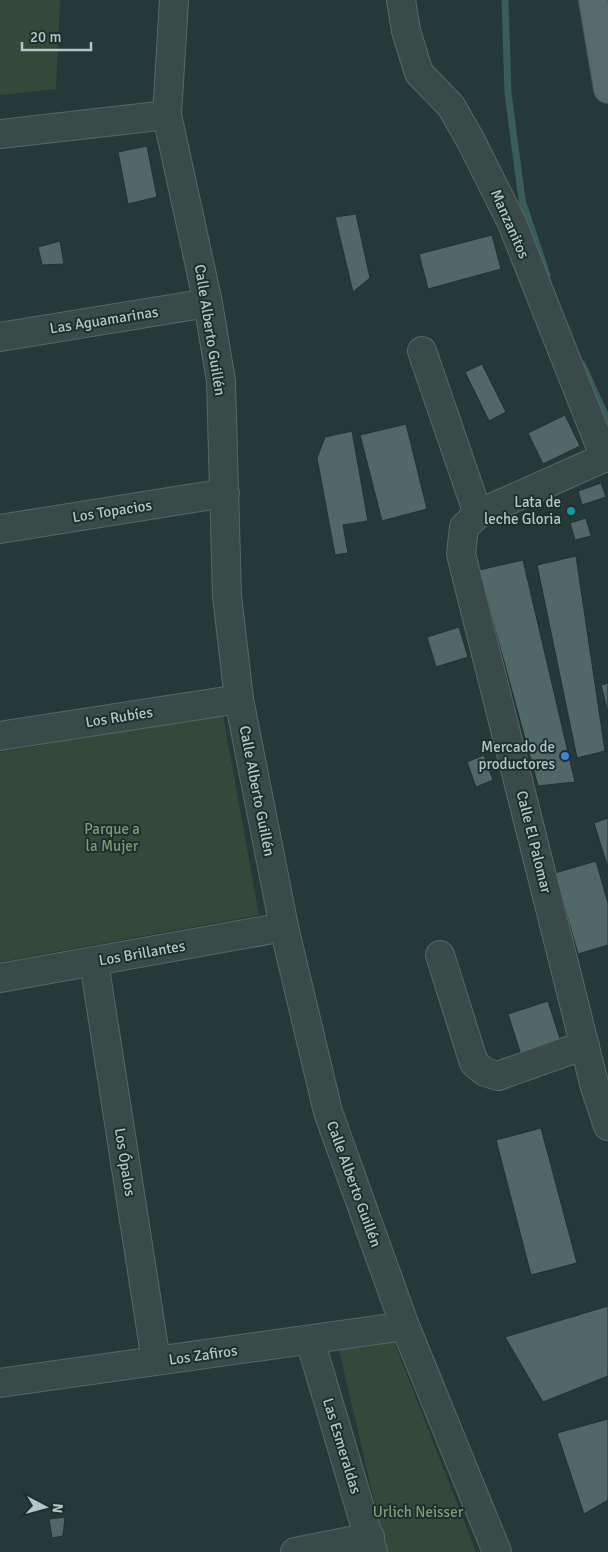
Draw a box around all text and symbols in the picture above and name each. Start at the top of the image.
scale bar [22,20,91,52]
text: 20 m [30,28,61,46]
street label: Manzanitos [487,187,533,262]
street label: Calle Alberto Guillén [191,263,229,397]
street label: Las Aguamarinas [48,302,160,337]
place label: Lata de leche Gloria [484,493,561,528]
street label: Los Topacios [71,496,153,526]
marker: Lata de leche Gloria [565,505,577,517]
street label: Los Rubíes [84,703,154,731]
street label: Calle Alberto Guillén [235,724,279,858]
place label: Mercado de productores [479,738,555,773]
marker: Mercado de productores [559,750,571,762]
street label: Calle El Palomar [513,789,556,896]
park label: Parque a la Mujer [84,820,140,855]
street label: Los Brillantes [97,936,187,969]
street label: Calle Alberto Guillén [323,1119,385,1249]
street label: Los Ópalos [111,1126,140,1198]
street label: Los Zafiros [167,1341,239,1369]
street label: Las Esmeraldas [319,1396,365,1496]
north arrow [20,1482,70,1532]
text: N [48,1503,66,1514]
park label: Urlich Neisser [373,1503,464,1521]

